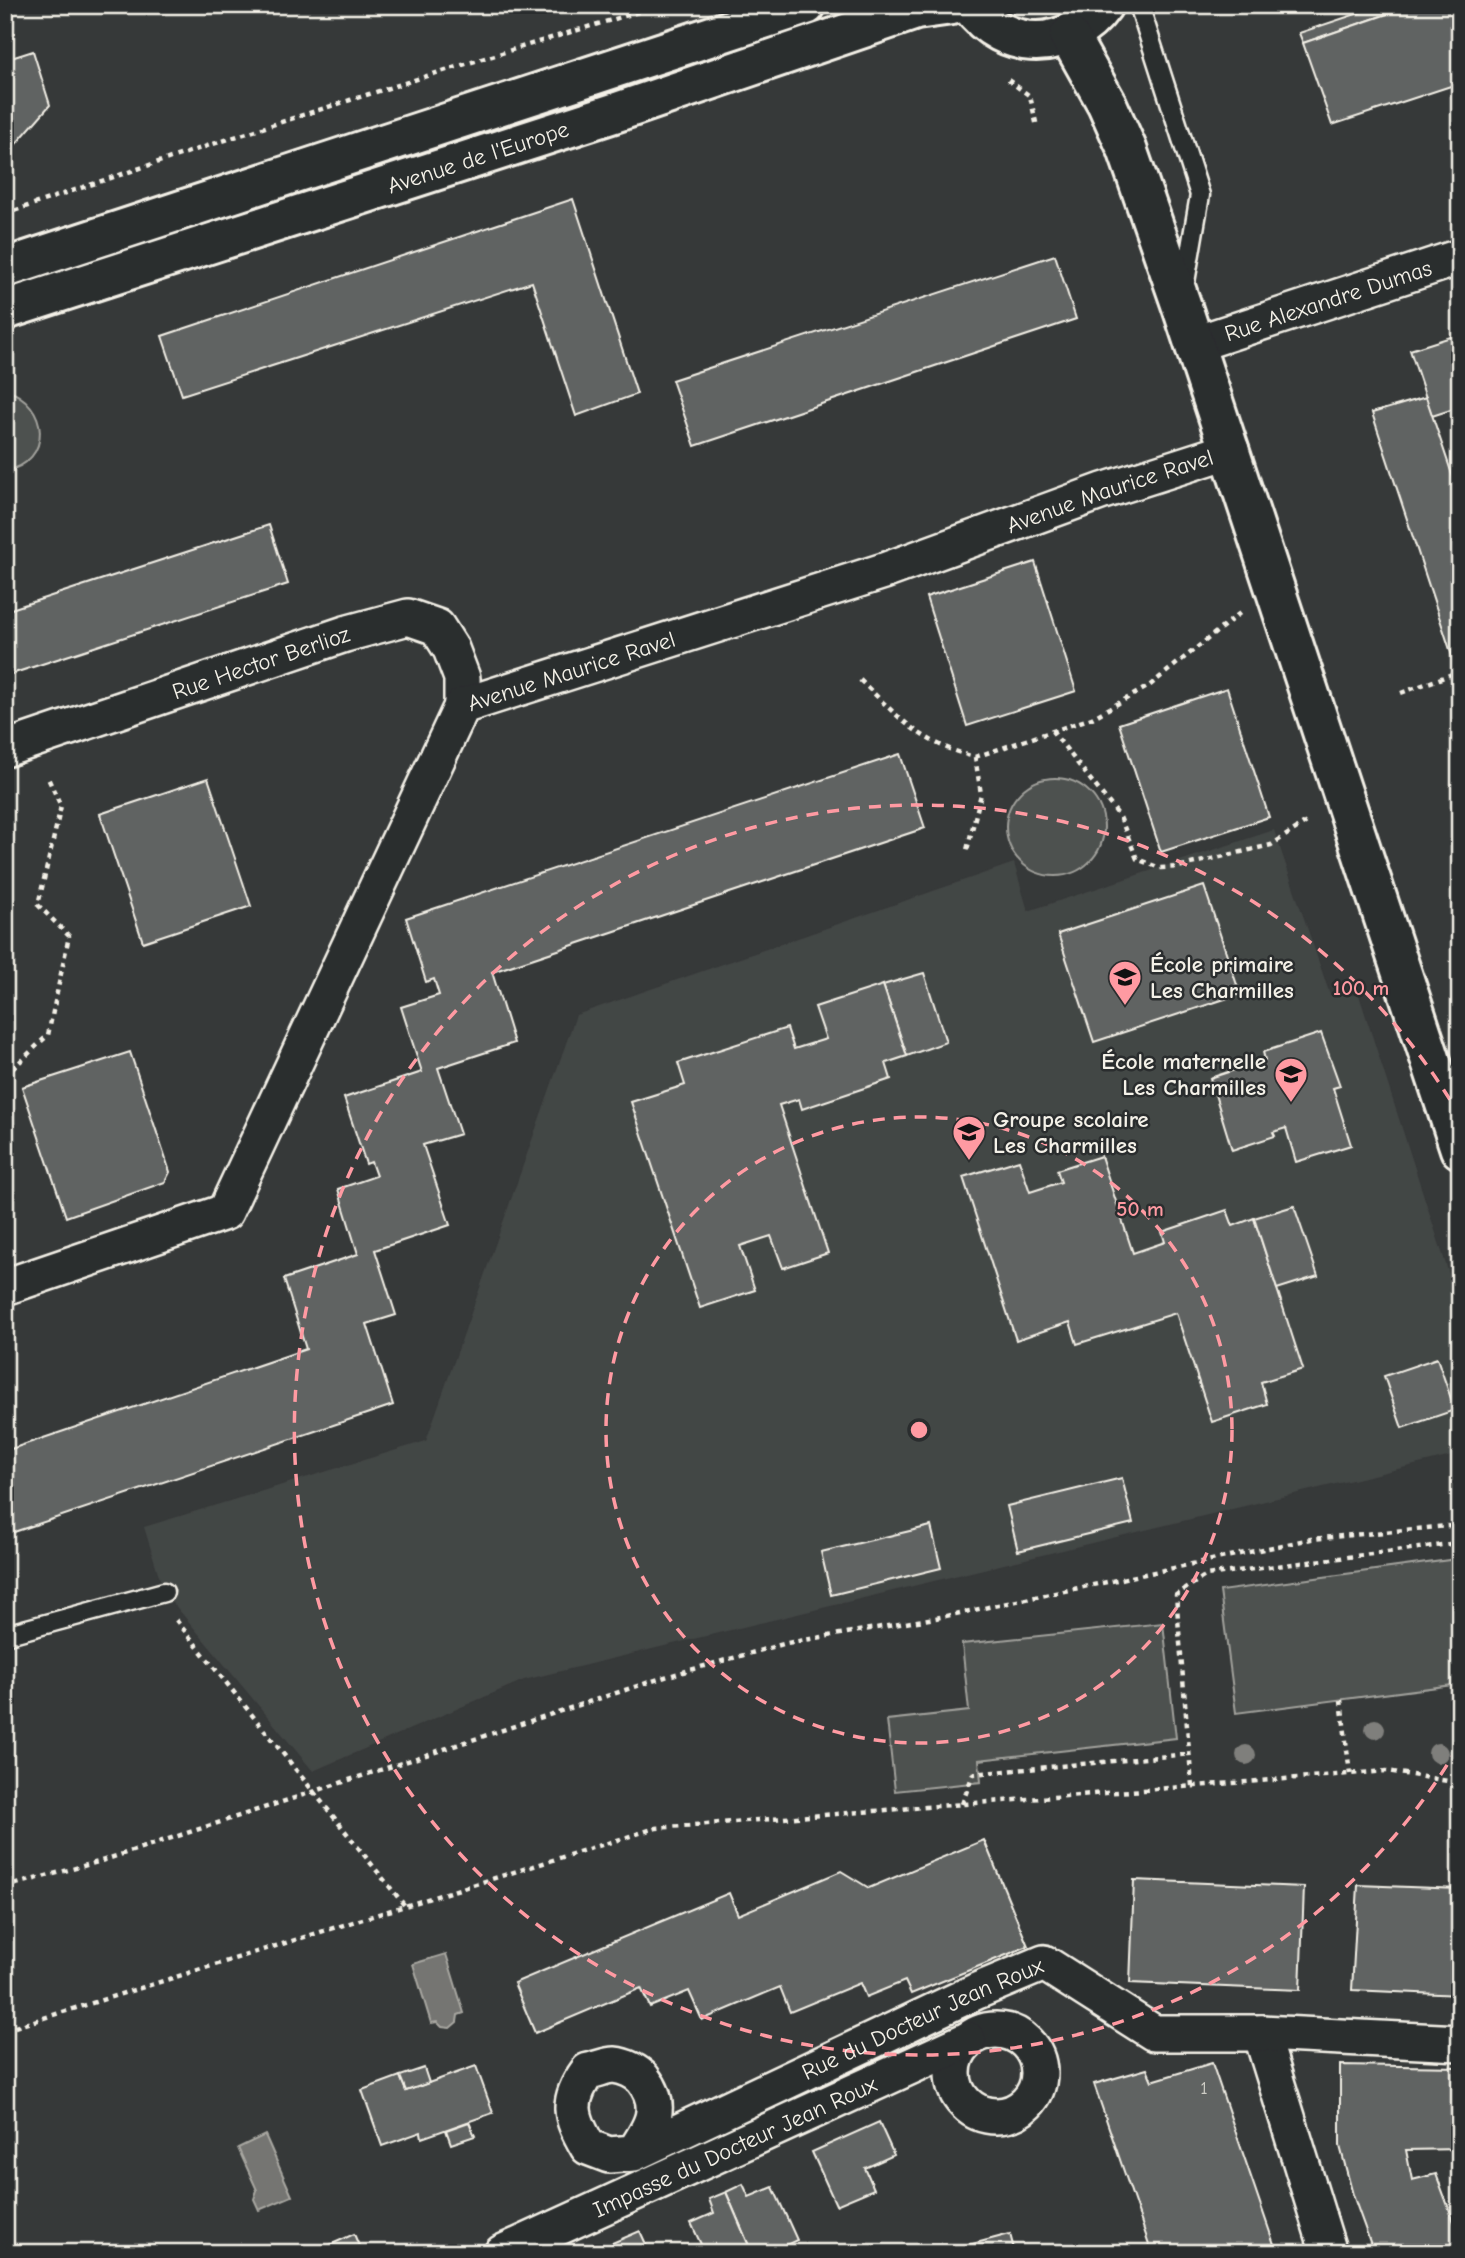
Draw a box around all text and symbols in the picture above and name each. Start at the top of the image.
street label: Avenue de l'Europe [384,116,572,199]
street label: Rue Alexandre Dumas [1221,254,1435,347]
street label: Avenue Maurice Ravel [1003,444,1217,539]
street label: Rue Hector Berlioz [169,620,353,705]
street label: Avenue Maurice Ravel [464,626,679,717]
place label: École primaire Les Charmilles [1150,951,1294,1004]
school or university icon: École primaire Les Charmilles [1106,958,1144,1007]
text: 100 m [1333,976,1389,1000]
place label: École maternelle Les Charmilles [1101,1048,1266,1101]
school or university icon: École maternelle Les Charmilles [1272,1055,1310,1104]
place label: Groupe scolaire Les Charmilles [993,1106,1149,1159]
school or university icon: Groupe scolaire Les Charmilles [950,1113,988,1162]
text: 50 m [1116,1197,1164,1221]
centre of rings [907,1418,931,1442]
street label: Rue du Docteur Jean Roux [797,1952,1047,2086]
street label: Impasse du Docteur Jean Roux [589,2071,881,2223]
house number: 1 [1200,2077,1208,2099]

